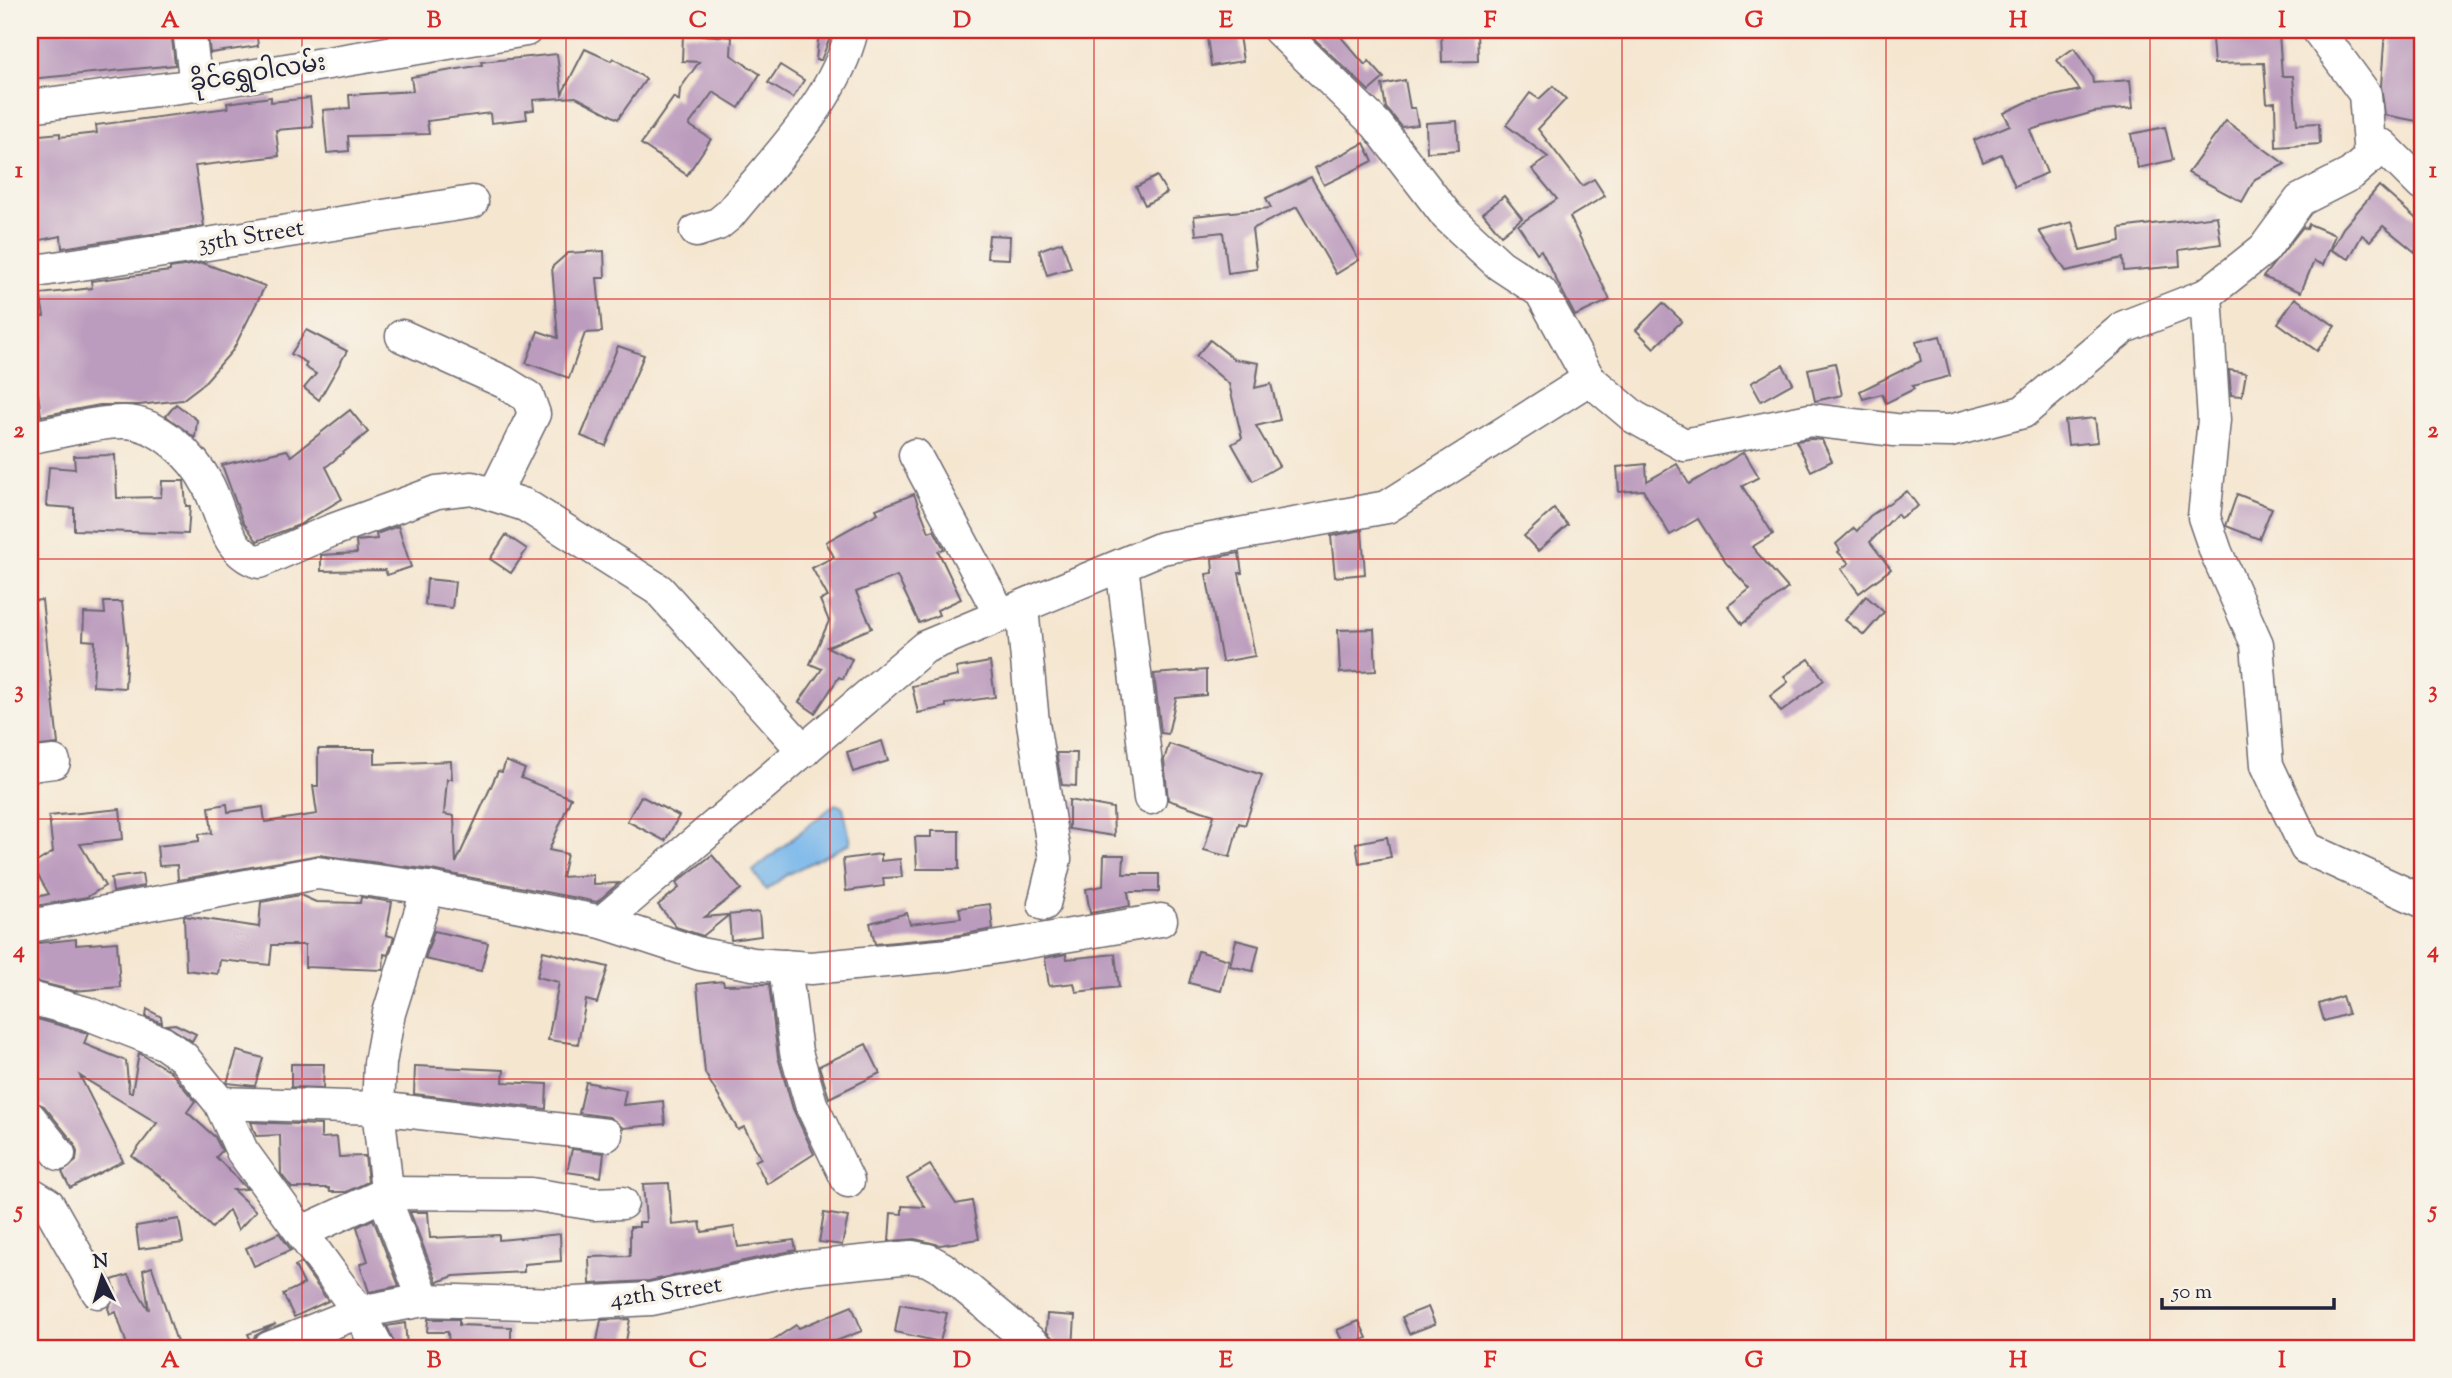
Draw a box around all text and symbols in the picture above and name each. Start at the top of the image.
text: A [161,5,180,38]
text: B [427,5,442,38]
text: C [689,5,707,38]
text: D [953,5,971,38]
text: E [1219,5,1233,38]
text: F [1484,5,1497,38]
text: G [1745,5,1764,38]
text: H [2009,5,2028,38]
text: I [2278,5,2286,38]
street label: ခိုင်ရွှေဝါလမ်း [187,45,328,102]
text: 1 [15,155,23,188]
text: 1 [2429,155,2437,188]
street label: 35th Street [195,212,307,262]
text: 2 [14,415,25,448]
text: 2 [2428,415,2439,448]
text: 3 [14,675,24,708]
text: 3 [2428,675,2438,708]
text: 4 [12,935,25,968]
text: 4 [2426,935,2439,968]
text: 5 [13,1195,23,1228]
text: 5 [2427,1195,2437,1228]
north arrow [66,1242,136,1312]
text: N [92,1248,109,1277]
scale bar [2162,1266,2333,1310]
street label: 42th Street [608,1268,724,1318]
text: 50 m [2171,1278,2212,1308]
text: A [161,1345,180,1378]
text: B [427,1345,442,1378]
text: C [689,1345,707,1378]
text: D [953,1345,971,1378]
text: E [1219,1345,1233,1378]
text: F [1484,1345,1497,1378]
text: G [1745,1345,1764,1378]
text: H [2009,1345,2028,1378]
text: I [2278,1345,2286,1378]

